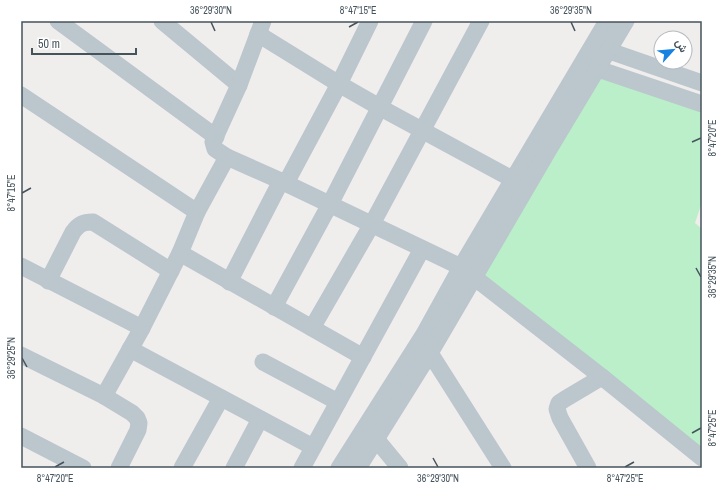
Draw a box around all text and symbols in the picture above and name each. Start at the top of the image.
text: 36°29'30"N [190,4,232,17]
text: 8°47'15"E [340,4,376,17]
text: 36°29'35"N [550,4,592,17]
scale bar [32,30,136,56]
north arrow [653,30,693,70]
text: 50 m [38,36,60,52]
text: ش [673,36,691,55]
text: 8°47'20"E [706,120,719,156]
text: 8°47'15"E [5,175,18,211]
text: 36°29'35"N [706,256,719,298]
text: 36°29'25"N [5,337,18,379]
text: 8°47'25"E [706,410,719,446]
text: 8°47'20"E [37,472,73,485]
text: 36°29'30"N [417,472,459,485]
text: 8°47'25"E [607,472,643,485]

